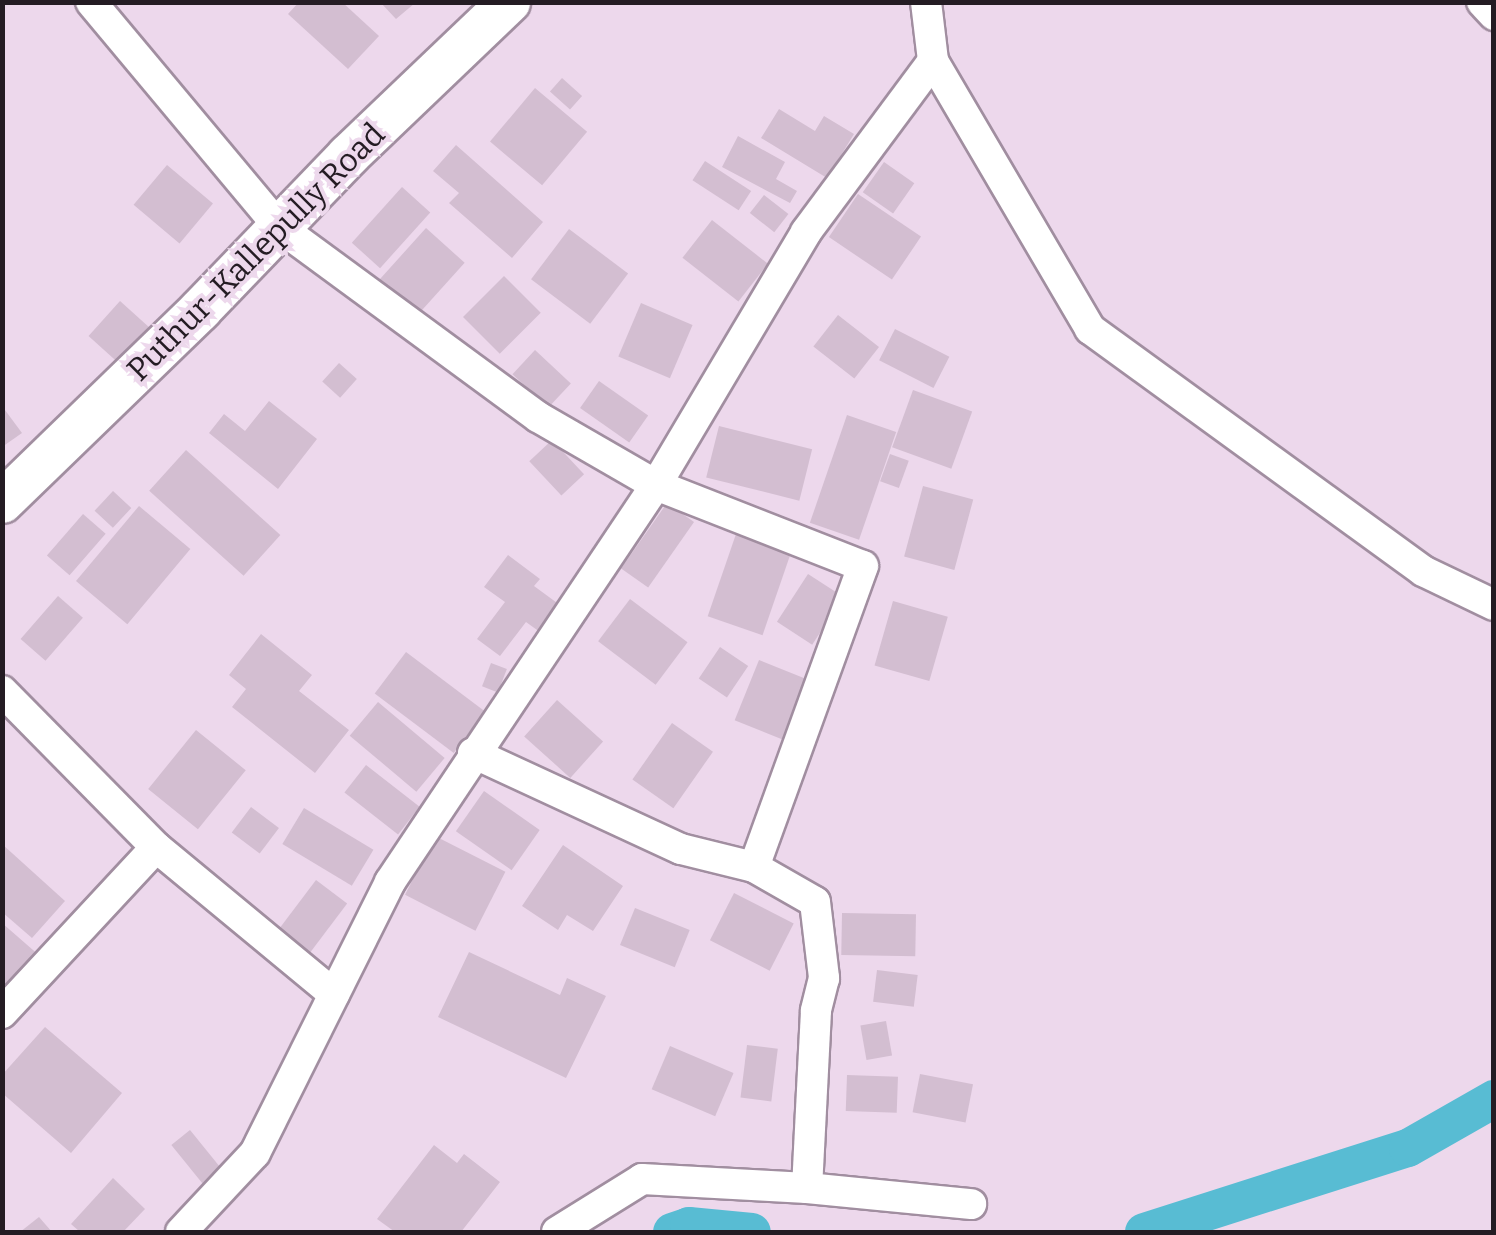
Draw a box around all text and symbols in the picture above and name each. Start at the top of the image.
street label: Puthur-Kallepully Road [119,115,393,389]

